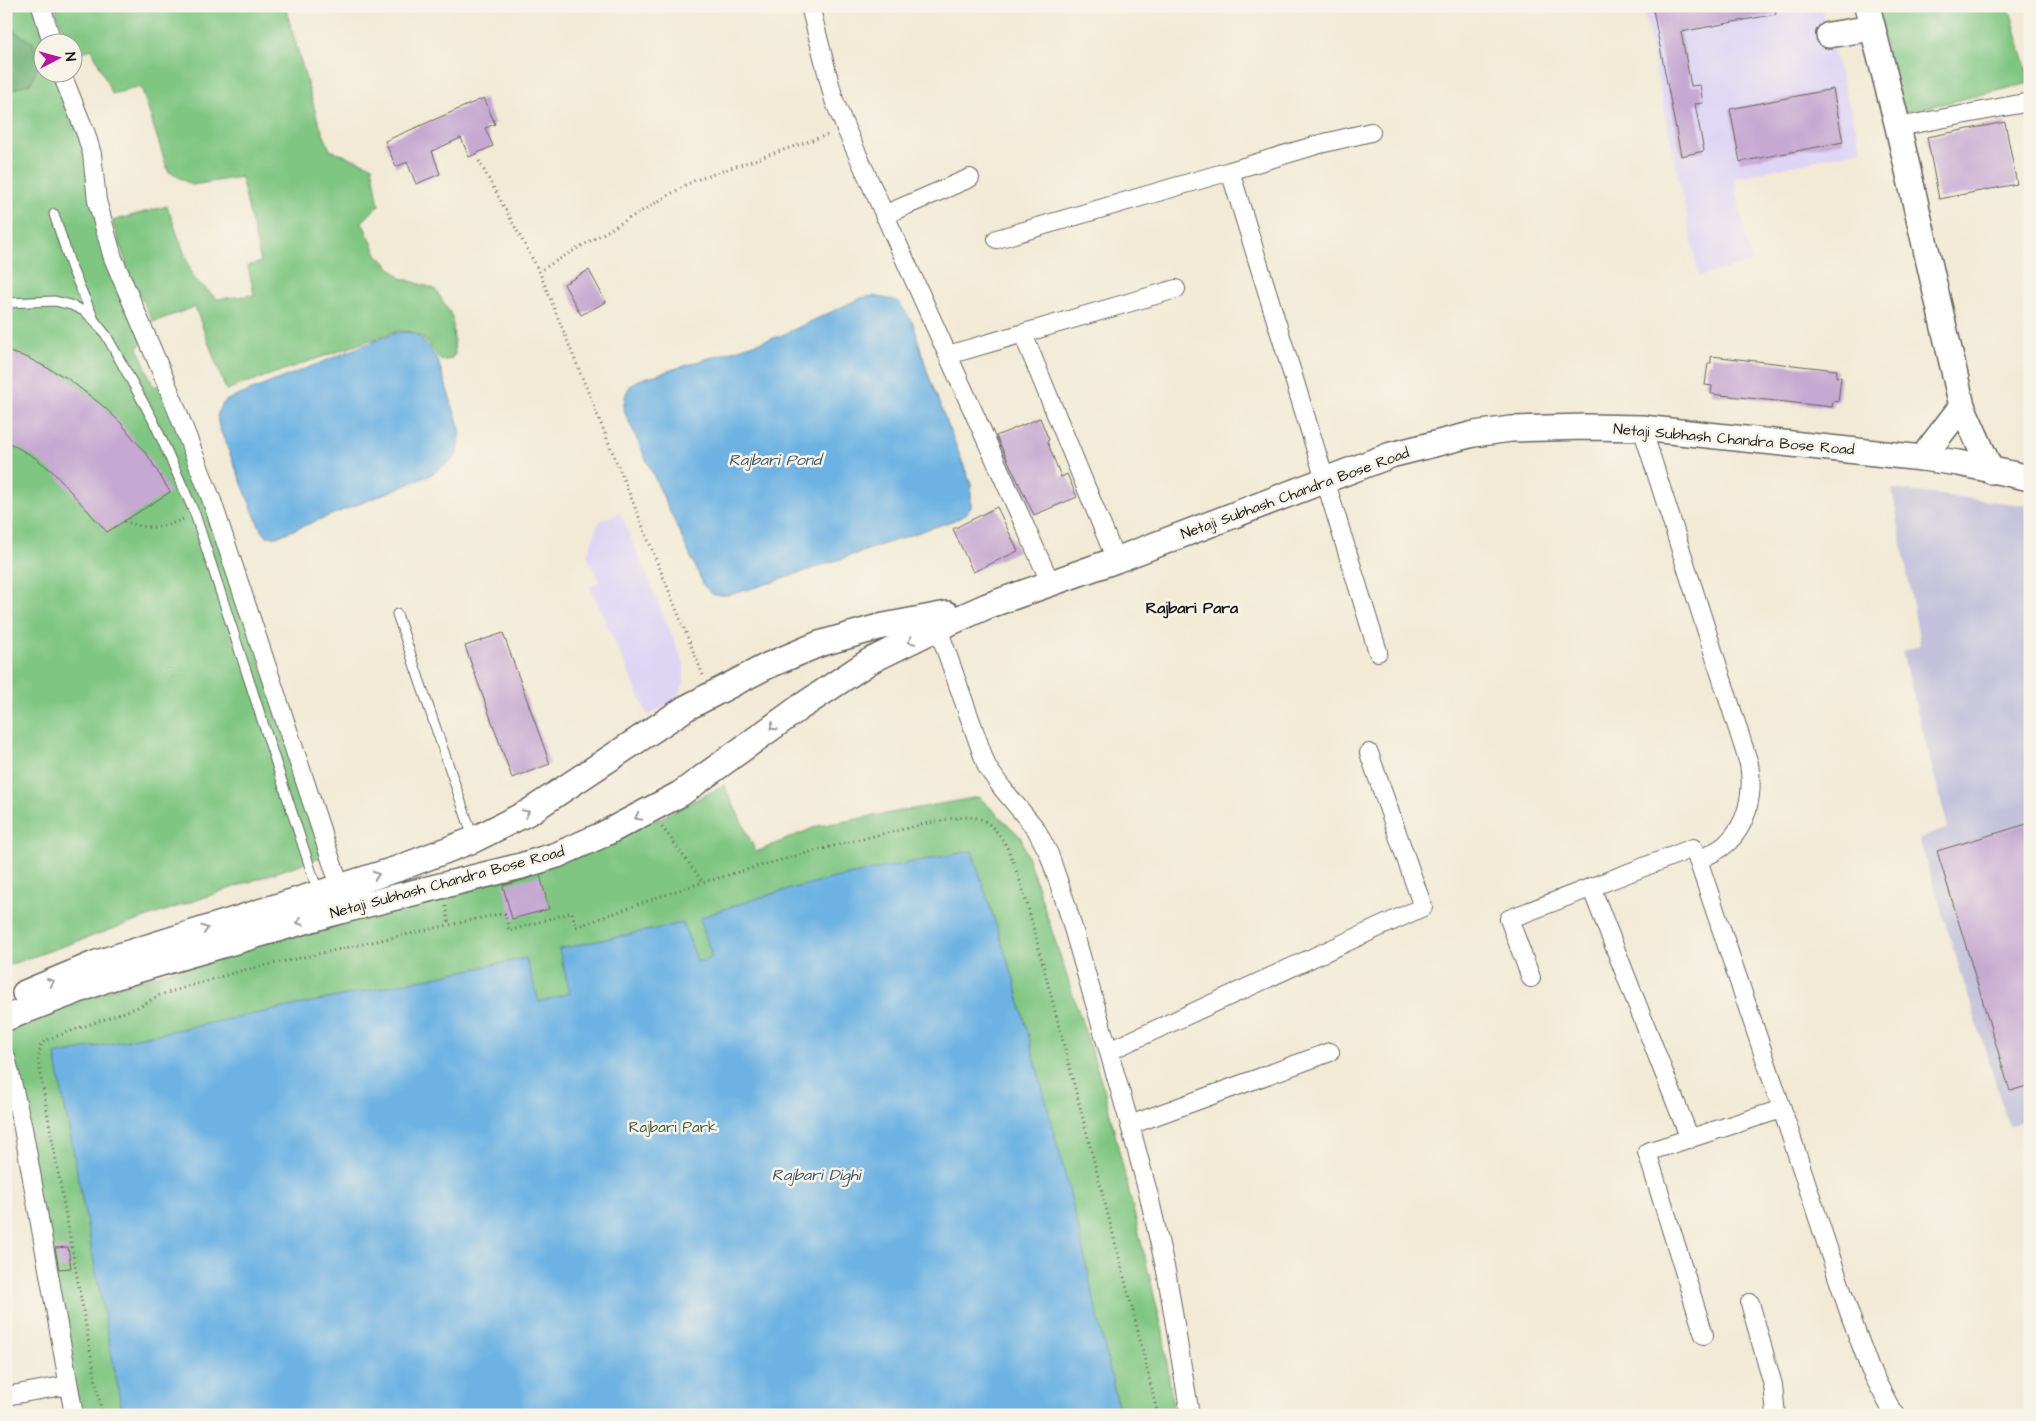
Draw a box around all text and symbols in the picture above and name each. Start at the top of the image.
north arrow [32,32,82,82]
text: N [60,51,80,62]
street label: Netaji Subhash Chandra Bose Road [1613,418,1856,461]
street label: Netaji Subhash Chandra Bose Road [1178,442,1413,545]
water label: Rajbari Pond [729,449,824,471]
district label: Rajbari Para [1146,597,1239,619]
one-way arrow [907,635,916,645]
one-way arrow [769,721,779,730]
one-way arrow [521,809,530,819]
one-way arrow [634,811,643,821]
street label: Netaji Subhash Chandra Bose Road [328,841,567,924]
one-way arrow [372,871,380,881]
one-way arrow [297,917,305,927]
one-way arrow [200,925,208,935]
one-way arrow [46,978,55,989]
park label: Rajbari Park [629,1117,717,1138]
water label: Rajbari Dighi [772,1164,863,1187]

